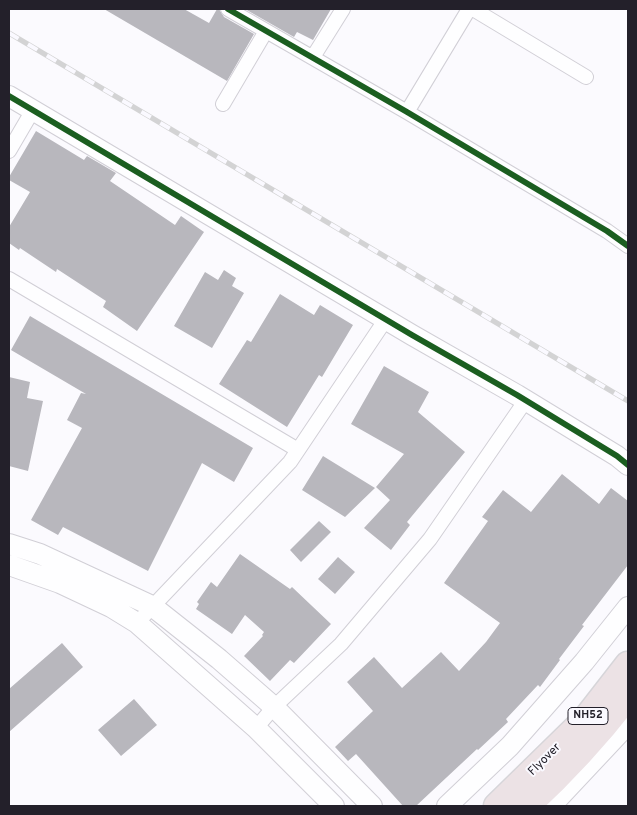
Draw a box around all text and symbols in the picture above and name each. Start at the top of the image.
road number: NH52 [568,708,608,724]
street label: Flyover [526,741,564,779]

